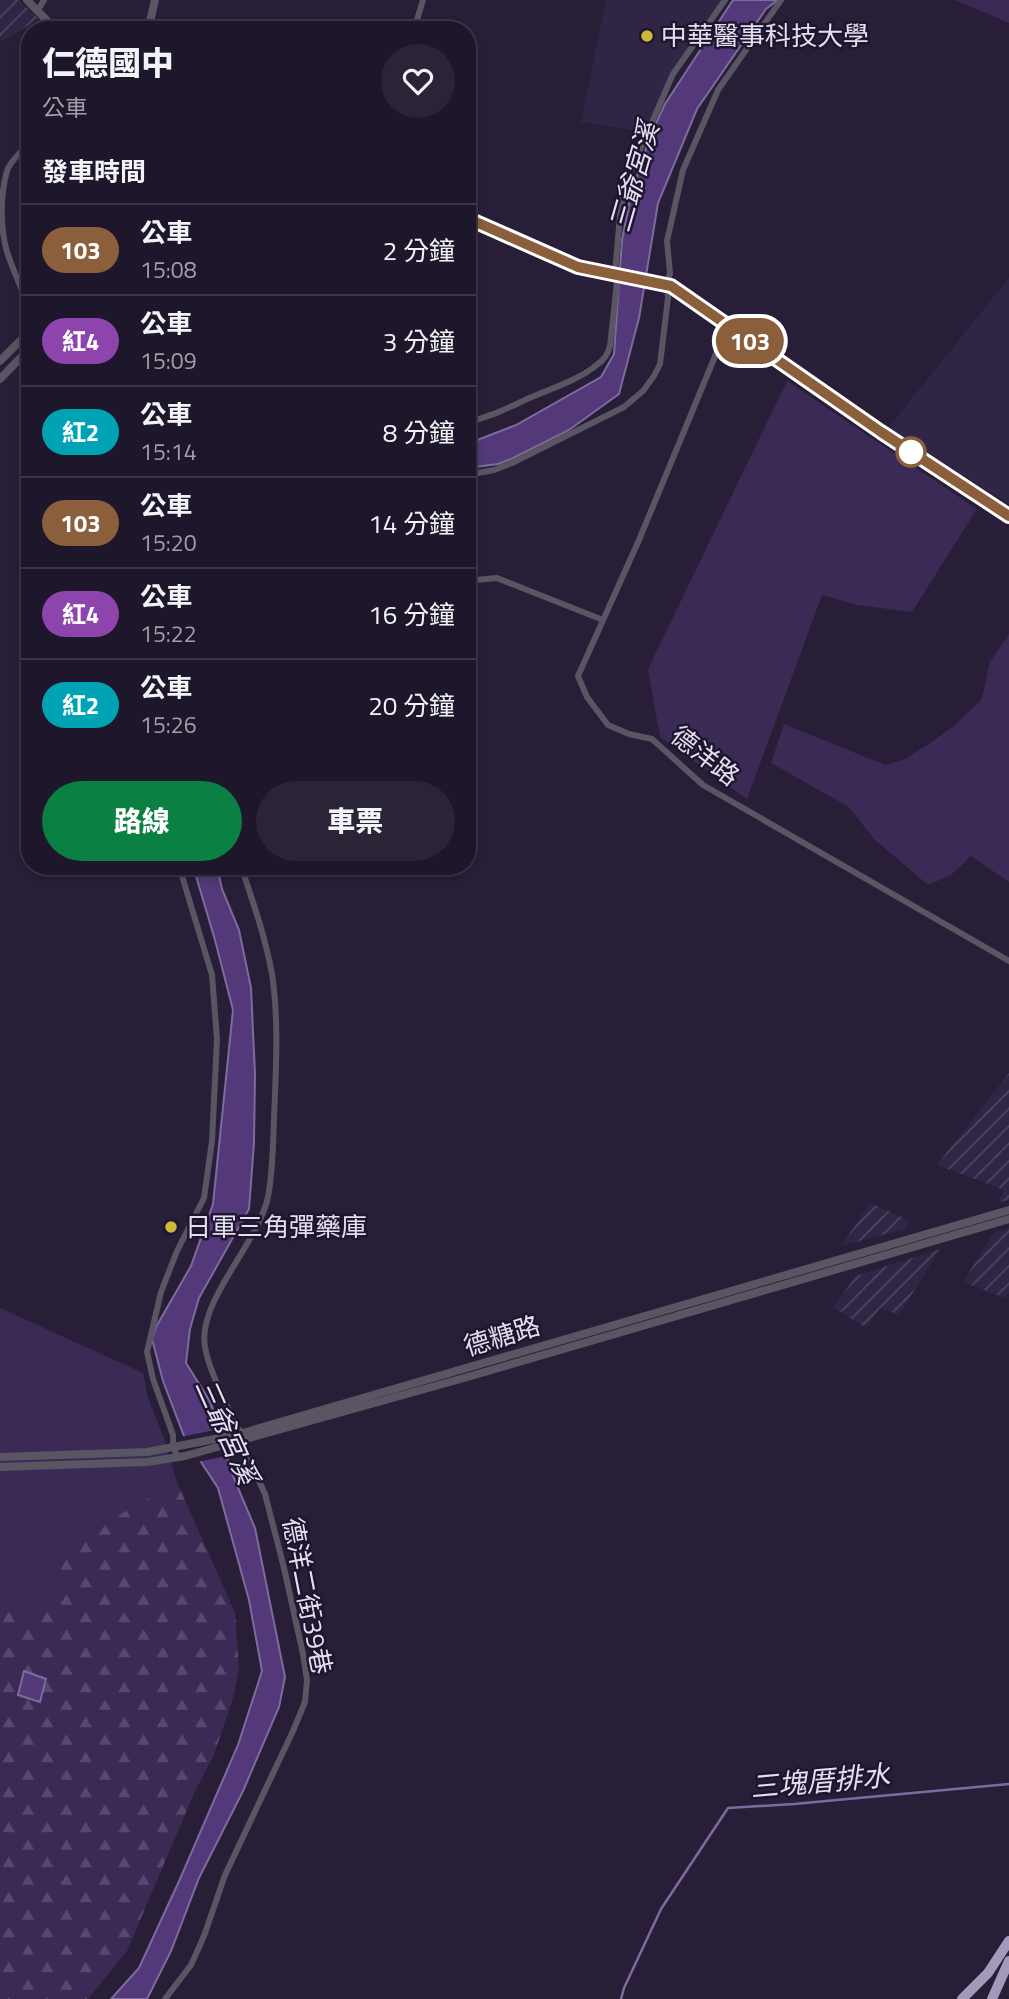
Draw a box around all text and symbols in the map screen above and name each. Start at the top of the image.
place label: 中華醫事科技大學 [661,16,869,55]
marker: 中華醫事科技大學 [639,28,655,44]
text: 仁德國中 [42,38,174,88]
button: heart [381,44,455,118]
text: 公車 [42,90,88,125]
water label: 三爺宮溪 [597,113,671,237]
text: 發車時間 [42,152,146,191]
text: 公車 [140,213,192,252]
text: 2 分鐘 [383,231,455,270]
text: 103 [60,232,101,268]
text: 15:08 [140,252,197,287]
text: 公車 [140,304,192,343]
line badge: 103 [710,318,790,364]
text: 3 分鐘 [383,322,455,361]
text: 紅4 [62,323,99,359]
text: 103 [730,323,770,359]
text: 15:09 [140,343,197,378]
text: 公車 [140,395,192,434]
text: 8 分鐘 [383,413,455,452]
text: 紅2 [62,414,99,450]
text: 15:14 [140,434,197,469]
unlabelled marker [896,437,926,467]
text: 公車 [140,486,192,525]
text: 14 分鐘 [368,504,455,543]
text: 103 [60,505,101,541]
text: 15:20 [140,525,197,560]
text: 公車 [140,577,192,616]
text: 16 分鐘 [368,595,455,634]
text: 紅4 [62,596,99,632]
text: 15:22 [140,616,197,651]
text: 公車 [140,668,192,707]
text: 20 分鐘 [368,686,455,725]
text: 紅2 [62,687,99,723]
text: 15:26 [140,707,197,742]
street label: 德洋路 [663,716,748,795]
button: 路線 [42,781,242,861]
button: 車票 [256,781,455,861]
place label: 日軍三角彈藥庫 [185,1207,367,1246]
marker: 日軍三角彈藥庫 [163,1219,179,1235]
street label: 德糖路 [459,1305,545,1366]
water label: 三爺宮溪 [185,1371,271,1494]
street label: 德洋二街39巷 [273,1514,342,1678]
water label: 三塊厝排水 [748,1753,894,1808]

